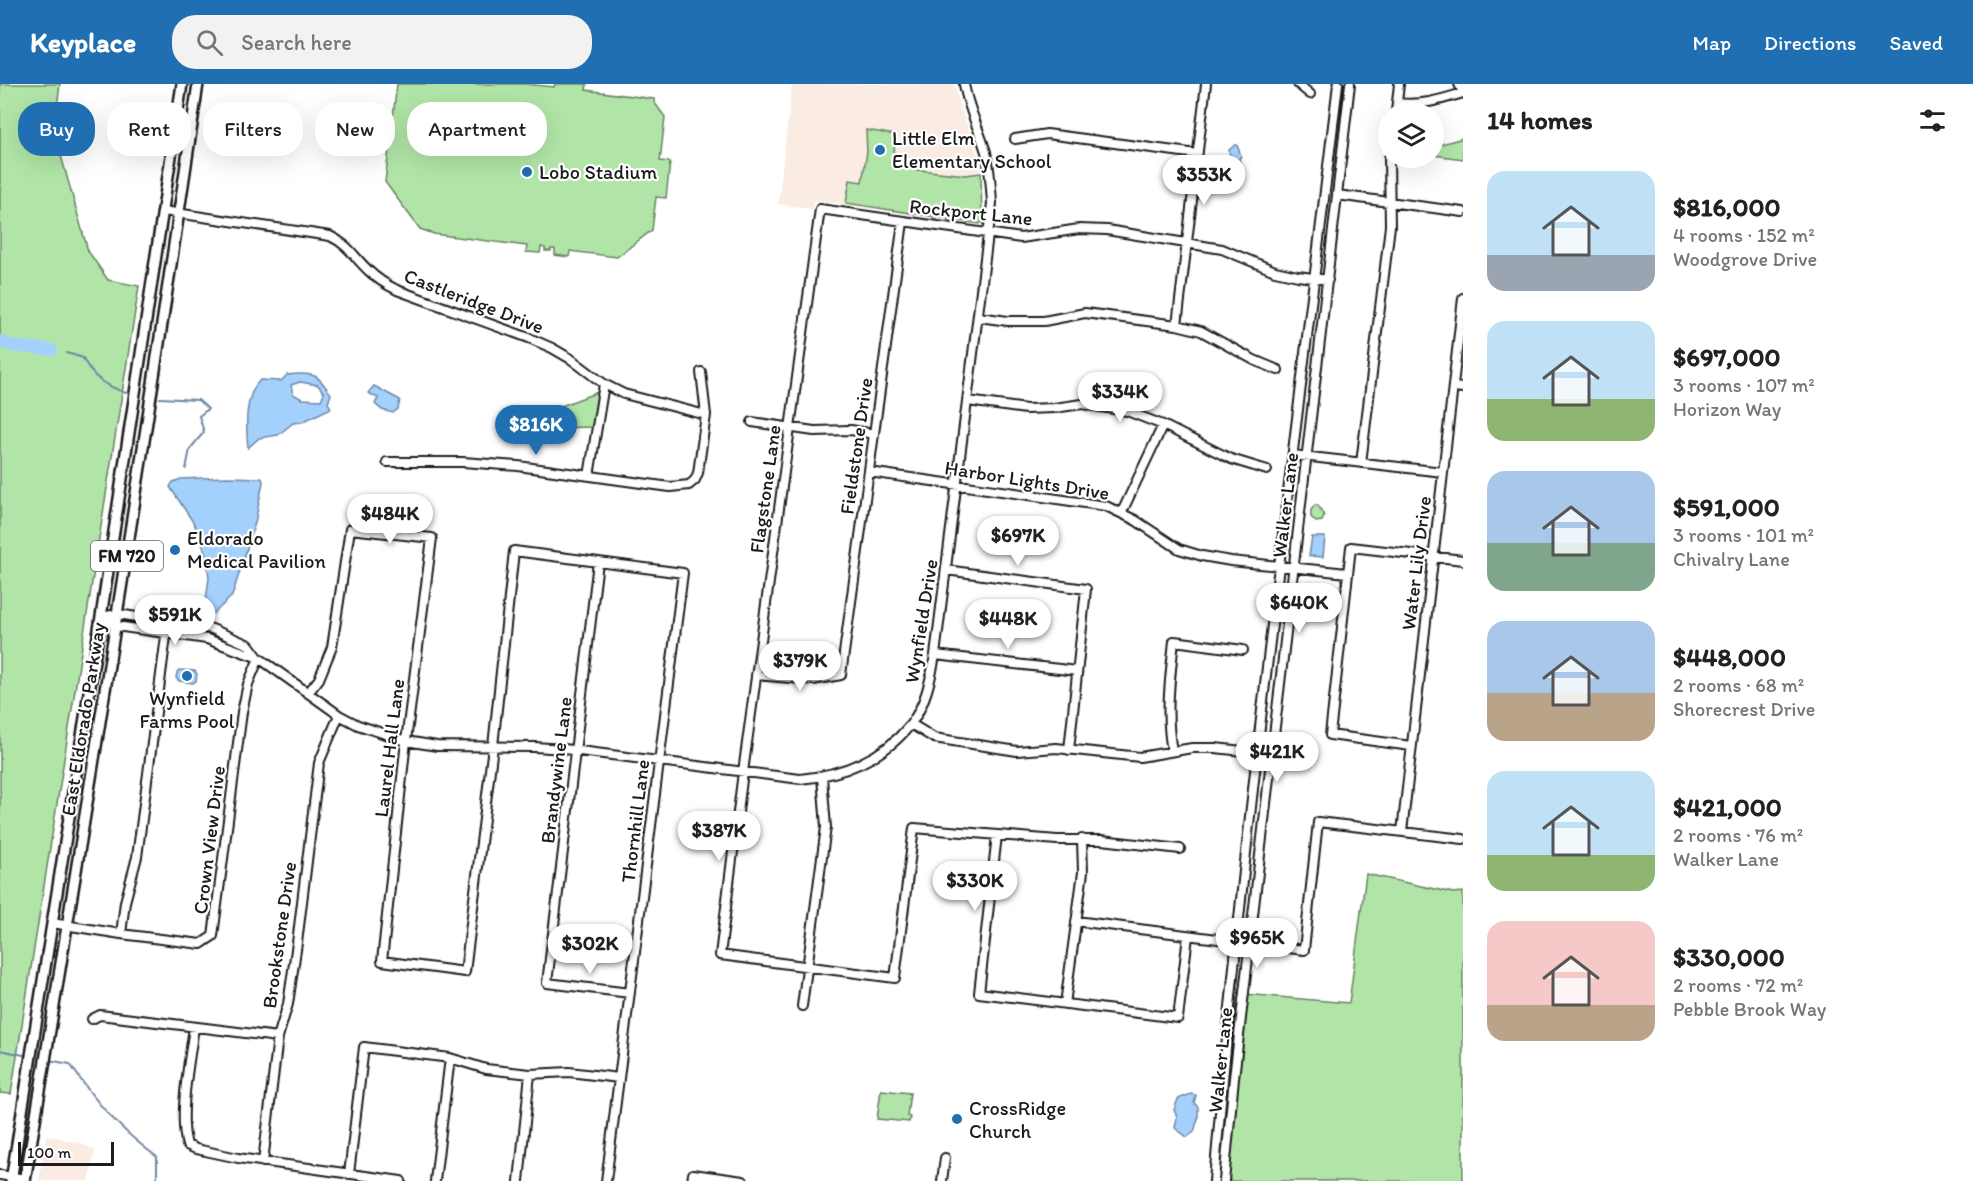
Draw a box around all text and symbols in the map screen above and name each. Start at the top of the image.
search box [172,15,592,69]
text: Keyplace [30,25,136,59]
icon: search [193,26,226,59]
text: Search here [241,29,352,56]
text: Map [1693,30,1731,55]
text: Directions [1764,30,1856,55]
text: Saved [1889,30,1943,55]
chip: Buy [18,102,95,156]
chip: Rent [107,102,191,156]
chip: Filters [203,102,303,156]
chip: New [315,102,395,156]
chip: Apartment [407,102,547,156]
map controls [1378,102,1444,168]
button: layers [1378,102,1444,168]
text: 14 homes [1487,104,1593,136]
icon: filters [1916,104,1949,137]
place label: Little Elm Elementary School [892,126,1052,173]
marker: Little Elm Elementary School [873,143,887,157]
pin: $353K [1162,155,1246,206]
place label: Lobo Stadium [539,160,657,184]
text: $353K [1176,162,1232,186]
marker: Lobo Stadium [520,165,534,179]
text: $816,000 [1673,191,1780,223]
street label: Rockport Lane [908,194,1034,230]
icon: home [1535,195,1607,267]
text: 4 rooms · 152 m² [1673,223,1815,247]
text: Woodgrove Drive [1673,247,1817,271]
street label: Castleridge Drive [401,263,547,339]
text: $697,000 [1673,341,1781,373]
icon: home [1535,345,1607,417]
pin: $334K [1078,372,1162,423]
text: 3 rooms · 107 m² [1673,373,1815,397]
street label: Fieldstone Drive [835,376,877,516]
text: $334K [1092,379,1148,403]
text: Horizon Way [1673,397,1781,421]
pin: $816K [494,405,578,456]
text: $816K [509,412,563,436]
street label: Flagstone Lane [744,423,786,555]
street label: Walker Lane [1267,451,1303,559]
street label: Harbor Lights Drive [943,455,1111,505]
text: $591,000 [1673,491,1780,523]
pin: $484K [348,494,432,545]
street label: Water Lily Drive [1396,494,1436,632]
icon: home [1535,495,1607,567]
text: $484K [361,501,419,525]
pin: $697K [976,516,1060,567]
text: $697K [991,523,1045,547]
text: 3 rooms · 101 m² [1673,523,1814,547]
place label: Eldorado Medical Pavilion [187,526,326,573]
road number: FM 720 [91,541,163,571]
marker: Eldorado Medical Pavilion [168,543,182,557]
text: Chivalry Lane [1673,547,1790,571]
street label: Wynfield Drive [899,557,943,685]
pin: $640K [1257,583,1341,634]
text: $640K [1270,590,1328,614]
pin: $591K [133,595,217,646]
pin: $448K [966,599,1050,650]
text: $591K [148,602,202,626]
text: $448K [979,606,1037,630]
street label: East Eldorado Parkway [56,620,110,817]
pin: $379K [758,641,842,692]
text: $448,000 [1673,641,1786,673]
icon: home [1535,645,1607,717]
text: $379K [773,648,827,672]
marker: Wynfield Farms Pool [180,669,194,683]
text: 2 rooms · 68 m² [1673,673,1804,697]
street label: Laurel Hall Lane [369,677,409,819]
place label: Wynfield Farms Pool [140,686,235,733]
street label: Brandywine Lane [535,695,577,845]
text: Shorecrest Drive [1673,697,1815,721]
pin: $421K [1235,732,1319,783]
text: $421K [1250,739,1304,763]
street label: Thornhill Lane [616,758,654,884]
street label: Crown View Drive [188,764,230,916]
text: $421,000 [1673,791,1782,823]
icon: home [1535,795,1607,867]
pin: $387K [677,811,761,862]
text: $387K [692,818,746,842]
text: 2 rooms · 76 m² [1673,823,1803,847]
text: Walker Lane [1673,847,1779,871]
street label: Brookstone Drive [257,860,301,1010]
pin: $330K [933,861,1017,912]
text: $330K [946,868,1004,892]
pin: $965K [1215,918,1299,969]
pin: $302K [548,924,632,975]
text: $965K [1230,925,1284,949]
text: $302K [562,931,618,955]
text: $330,000 [1673,941,1785,973]
icon: home [1535,945,1607,1017]
text: 2 rooms · 72 m² [1673,973,1803,997]
text: Pebble Brook Way [1673,997,1826,1021]
street label: Walker Lane [1203,1006,1237,1114]
place label: CrossRidge Church [969,1096,1066,1143]
marker: CrossRidge Church [950,1112,964,1126]
scale bar [18,1139,114,1166]
text: 100 m [27,1143,71,1162]

